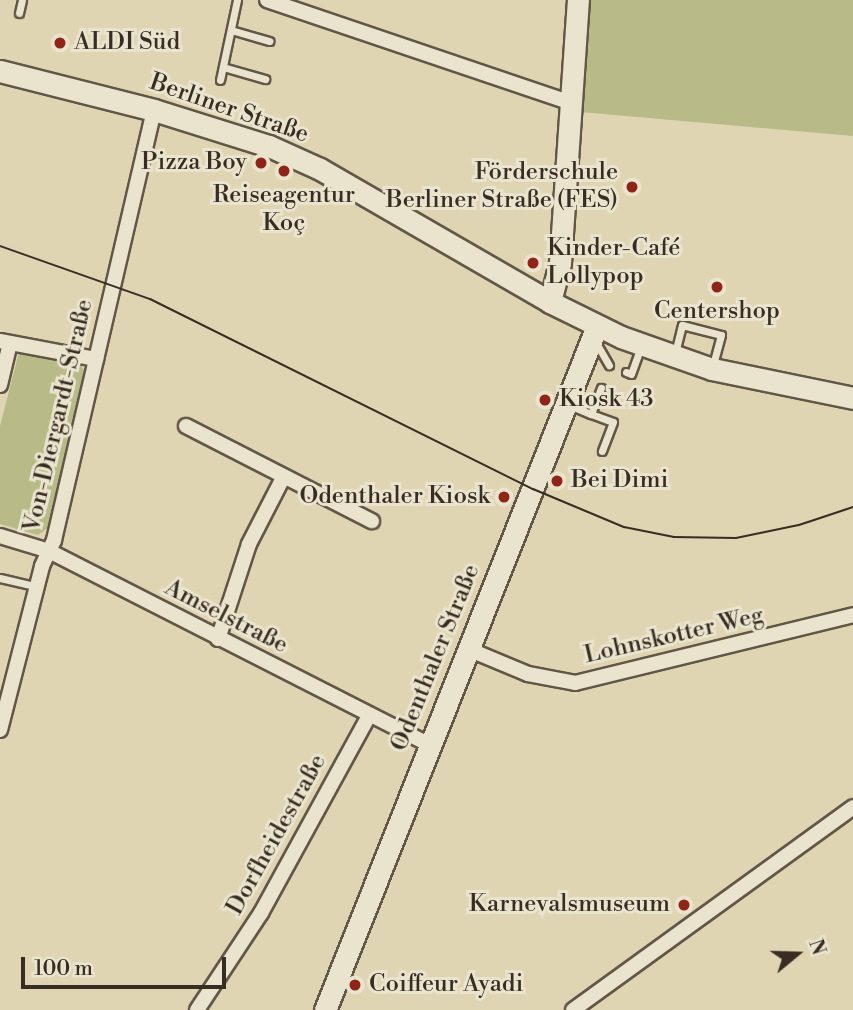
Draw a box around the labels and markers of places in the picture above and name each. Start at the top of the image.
place label: ALDI Süd [74,29,180,57]
marker: ALDI Süd [52,35,68,51]
place label: Pizza Boy [141,149,247,177]
marker: Pizza Boy [253,155,269,171]
place label: Förderschule Berliner Straße (FES) [386,159,618,215]
marker: Reiseagentur Koç [276,163,292,179]
marker: Förderschule Berliner Straße (FES) [624,179,640,195]
place label: Reiseagentur Koç [213,182,355,238]
place label: Kinder-Café Lollypop [547,235,680,291]
marker: Kinder-Café Lollypop [525,255,541,271]
marker: Centershop [709,279,725,295]
place label: Centershop [654,298,780,326]
place label: Kiosk 43 [559,386,653,414]
marker: Kiosk 43 [537,392,553,408]
place label: Bei Dimi [571,467,668,495]
marker: Bei Dimi [549,473,565,489]
place label: Odenthaler Kiosk [299,483,490,511]
marker: Odenthaler Kiosk [496,489,512,505]
place label: Karnevalsmuseum [469,891,670,919]
marker: Karnevalsmuseum [676,897,692,913]
place label: Coiffeur Ayadi [369,971,523,999]
marker: Coiffeur Ayadi [347,977,363,993]

